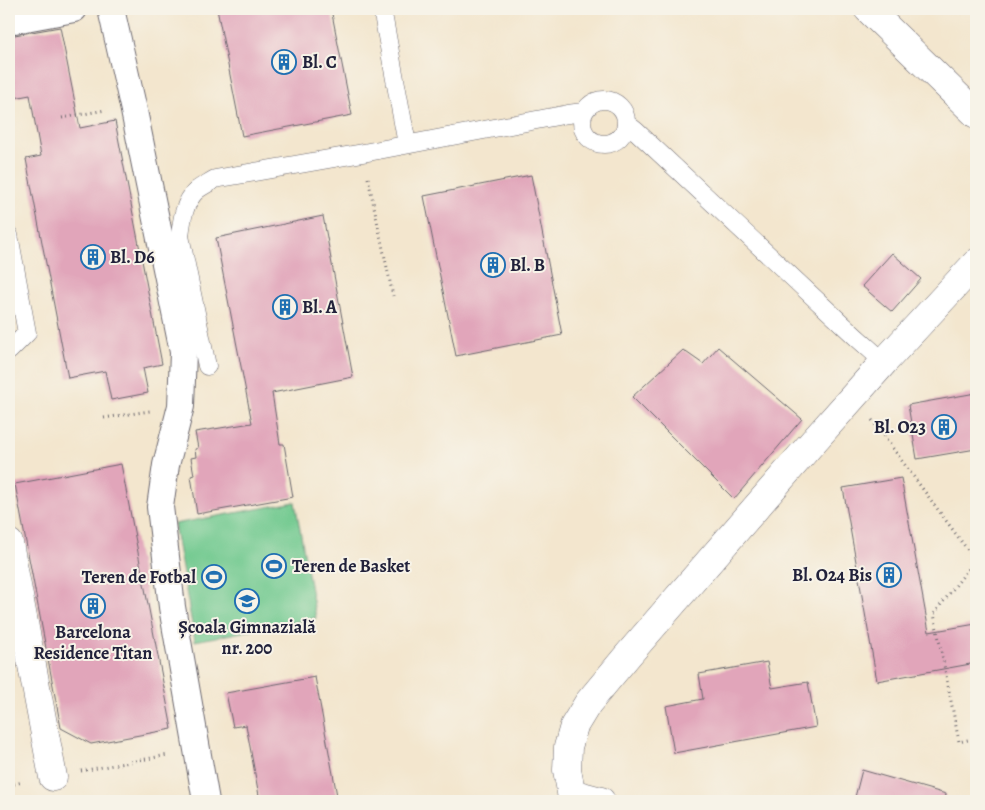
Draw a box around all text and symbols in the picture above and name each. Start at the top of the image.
building icon: Bl. C [271,49,297,75]
place label: Bl. C [302,50,337,74]
building icon: Bl. D6 [80,244,106,270]
place label: Bl. D6 [110,245,155,269]
building icon: Bl. B [480,252,506,278]
place label: Bl. B [510,253,545,277]
building icon: Bl. A [272,294,298,320]
place label: Bl. A [302,295,338,319]
building icon: Bl. O23 [931,414,957,440]
place label: Bl. O23 [874,415,926,439]
sports icon: Teren de Basket [261,553,287,579]
place label: Teren de Basket [292,554,410,578]
building icon: Bl. O24 Bis [876,562,902,588]
place label: Bl. O24 Bis [792,563,872,587]
sports icon: Teren de Fotbal [201,564,227,590]
place label: Teren de Fotbal [82,565,196,589]
school or university icon: Școala Gimnazială nr. 200 [234,588,260,614]
building icon: Barcelona Residence Titan [80,593,106,619]
place label: Școala Gimnazială nr. 200 [178,615,316,660]
place label: Barcelona Residence Titan [34,620,152,665]

